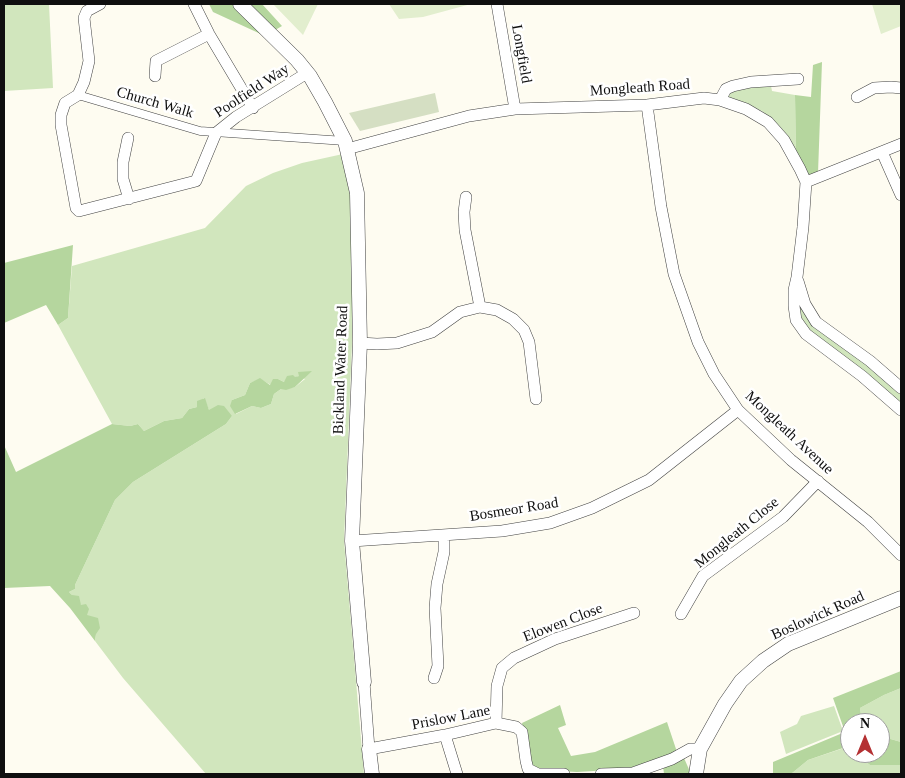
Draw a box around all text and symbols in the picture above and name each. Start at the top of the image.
street label: Longfield [507,23,535,85]
street label: Poolfield Way [211,60,293,122]
street label: Mongleath Road [589,76,691,100]
street label: Church Walk [114,83,196,123]
street label: Bickland Water Road [330,305,352,435]
street label: Mongleath Avenue [741,387,837,479]
street label: Bosmeor Road [468,494,560,526]
street label: Mongleath Close [691,494,783,572]
street label: Boslowick Road [769,588,867,644]
street label: Elowen Close [521,600,605,646]
street label: Prislow Lane [410,702,492,734]
north arrow [840,713,890,763]
text: N [860,716,870,731]

